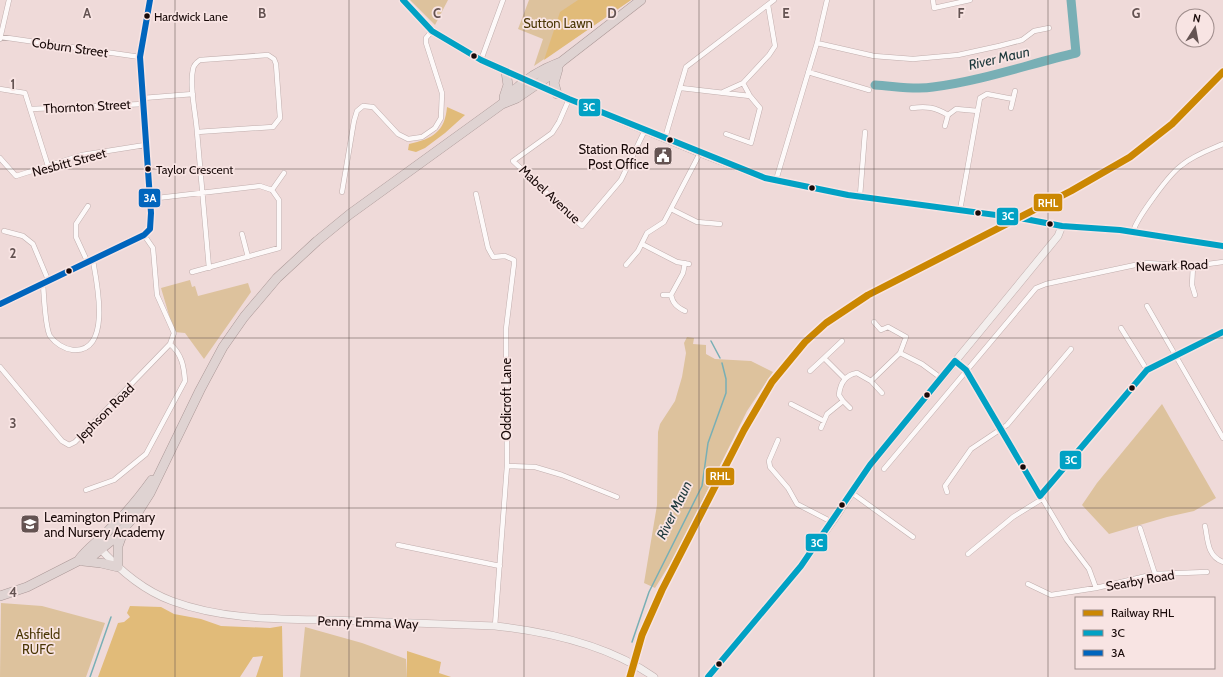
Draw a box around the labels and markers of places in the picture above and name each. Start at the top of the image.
place label: Hardwick Lane [154,9,228,24]
marker: Hardwick Lane [142,11,152,21]
unlabelled marker [469,51,479,61]
unlabelled marker [665,135,675,145]
place label: Station Road Post Office [578,141,649,172]
public building icon: Station Road Post Office [652,145,674,167]
place label: Taylor Crescent [156,162,233,177]
marker: Taylor Crescent [143,164,153,174]
unlabelled marker [807,183,817,193]
unlabelled marker [973,208,983,218]
unlabelled marker [1045,219,1055,229]
unlabelled marker [64,266,74,276]
unlabelled marker [1127,383,1137,393]
unlabelled marker [922,390,932,400]
unlabelled marker [1018,462,1028,472]
unlabelled marker [837,500,847,510]
place label: Leamington Primary and Nursery Academy [44,509,165,540]
school or university icon: Leamington Primary and Nursery Academy [19,513,41,535]
unlabelled marker [714,659,724,669]

